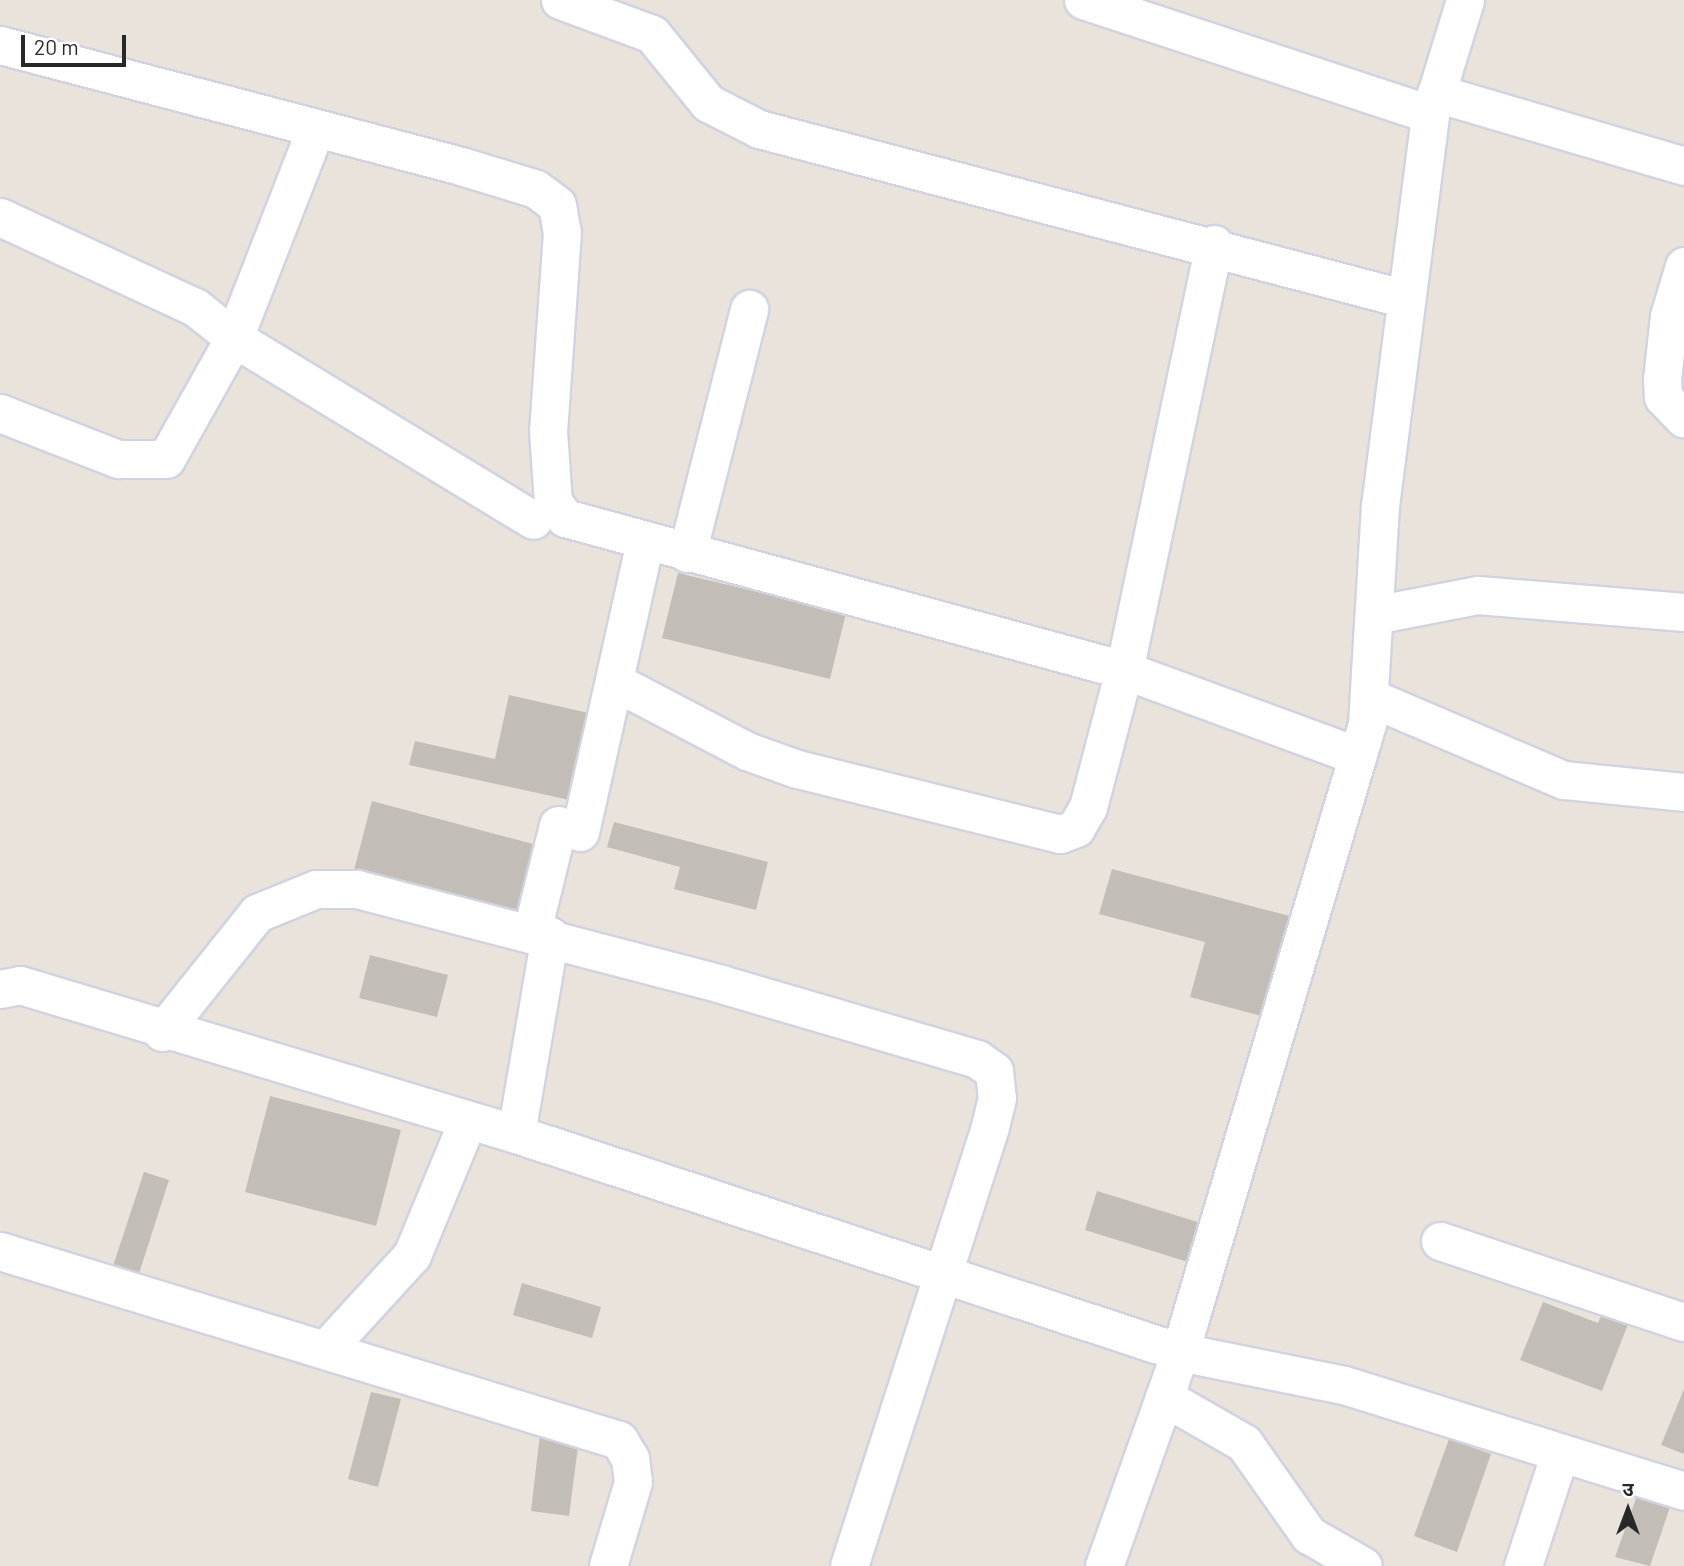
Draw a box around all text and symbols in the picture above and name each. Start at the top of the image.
scale bar [24,21,130,65]
text: 20 m [34,34,79,59]
north arrow [1593,1475,1663,1545]
text: उ [1622,1477,1634,1500]

